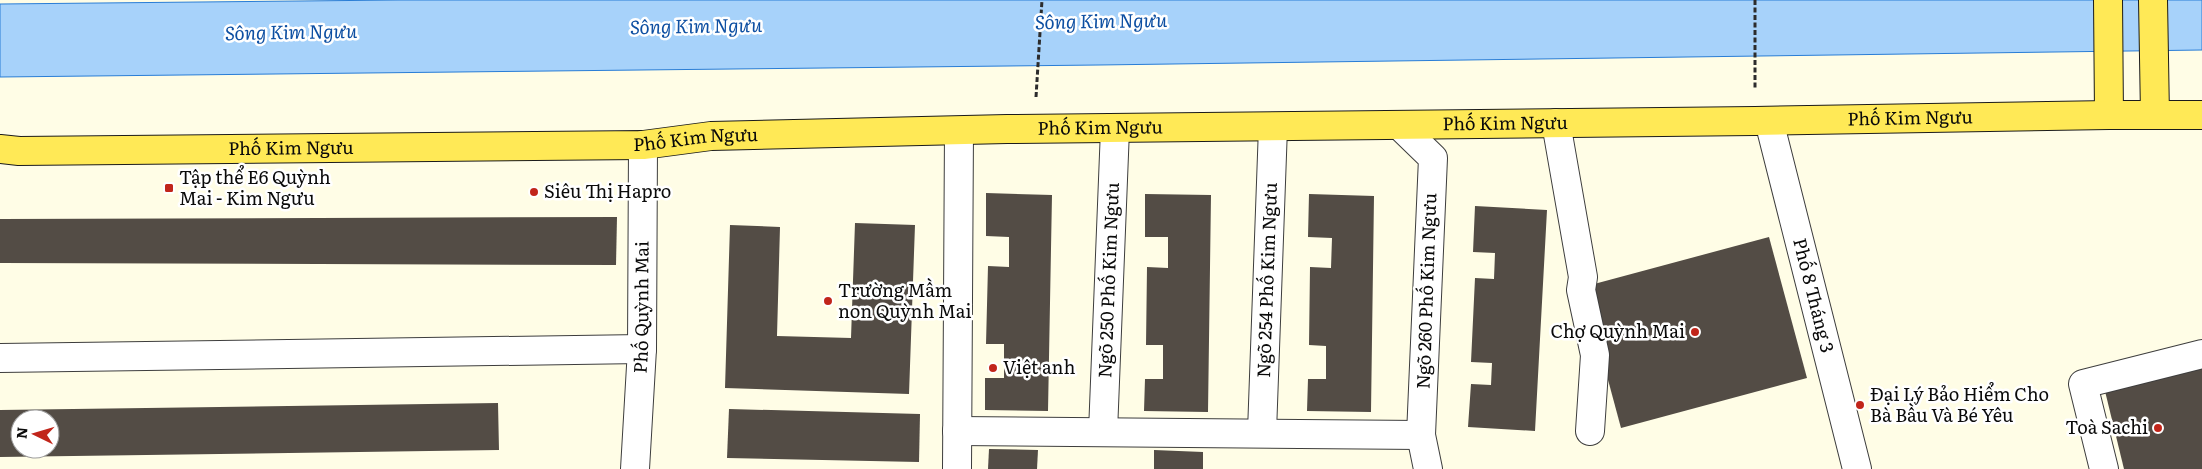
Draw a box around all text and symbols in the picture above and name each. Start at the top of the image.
water label: Sông Kim Ngưu [1035,5,1168,35]
water label: Sông Kim Ngưu [630,10,763,40]
water label: Sông Kim Ngưu [225,16,358,46]
street label: Phố Kim Ngưu [1847,102,1973,131]
street label: Phố Kim Ngưu [1442,108,1568,136]
street label: Phố Kim Ngưu [1037,112,1163,141]
street label: Phố Kim Ngưu [633,120,758,157]
street label: Phố Kim Ngưu [228,133,354,161]
place label: Tập thể E6 Quỳnh Mai - Kim Ngưu [179,163,331,211]
place label: Siêu Thị Hapro [544,177,671,204]
marker: Tập thể E6 Quỳnh Mai - Kim Ngưu [163,182,175,194]
street label: Ngõ 250 Phố Kim Ngưu [1090,182,1125,378]
street label: Ngõ 254 Phố Kim Ngưu [1249,182,1283,378]
marker: Siêu Thị Hapro [528,186,540,198]
street label: Ngõ 260 Phố Kim Ngưu [1409,192,1442,390]
street label: Phố 8 Tháng 3 [1787,235,1842,355]
street label: Phố Quỳnh Mai [626,241,655,374]
place label: Trường Mầm non Quỳnh Mai [838,276,971,324]
marker: Trường Mầm non Quỳnh Mai [822,295,834,307]
place label: Chợ Quỳnh Mai [1550,317,1685,344]
marker: Chợ Quỳnh Mai [1689,326,1701,338]
place label: Việt anh [1003,353,1075,380]
marker: Việt anh [987,362,999,374]
place label: Đại Lý Bảo Hiểm Cho Bà Bầu Và Bé Yêu [1870,380,2049,428]
marker: Đại Lý Bảo Hiểm Cho Bà Bầu Và Bé Yêu [1854,399,1866,411]
north arrow [10,409,60,459]
place label: Toà Sachi [2065,413,2148,440]
marker: Toà Sachi [2152,422,2164,434]
text: N [11,426,32,440]

